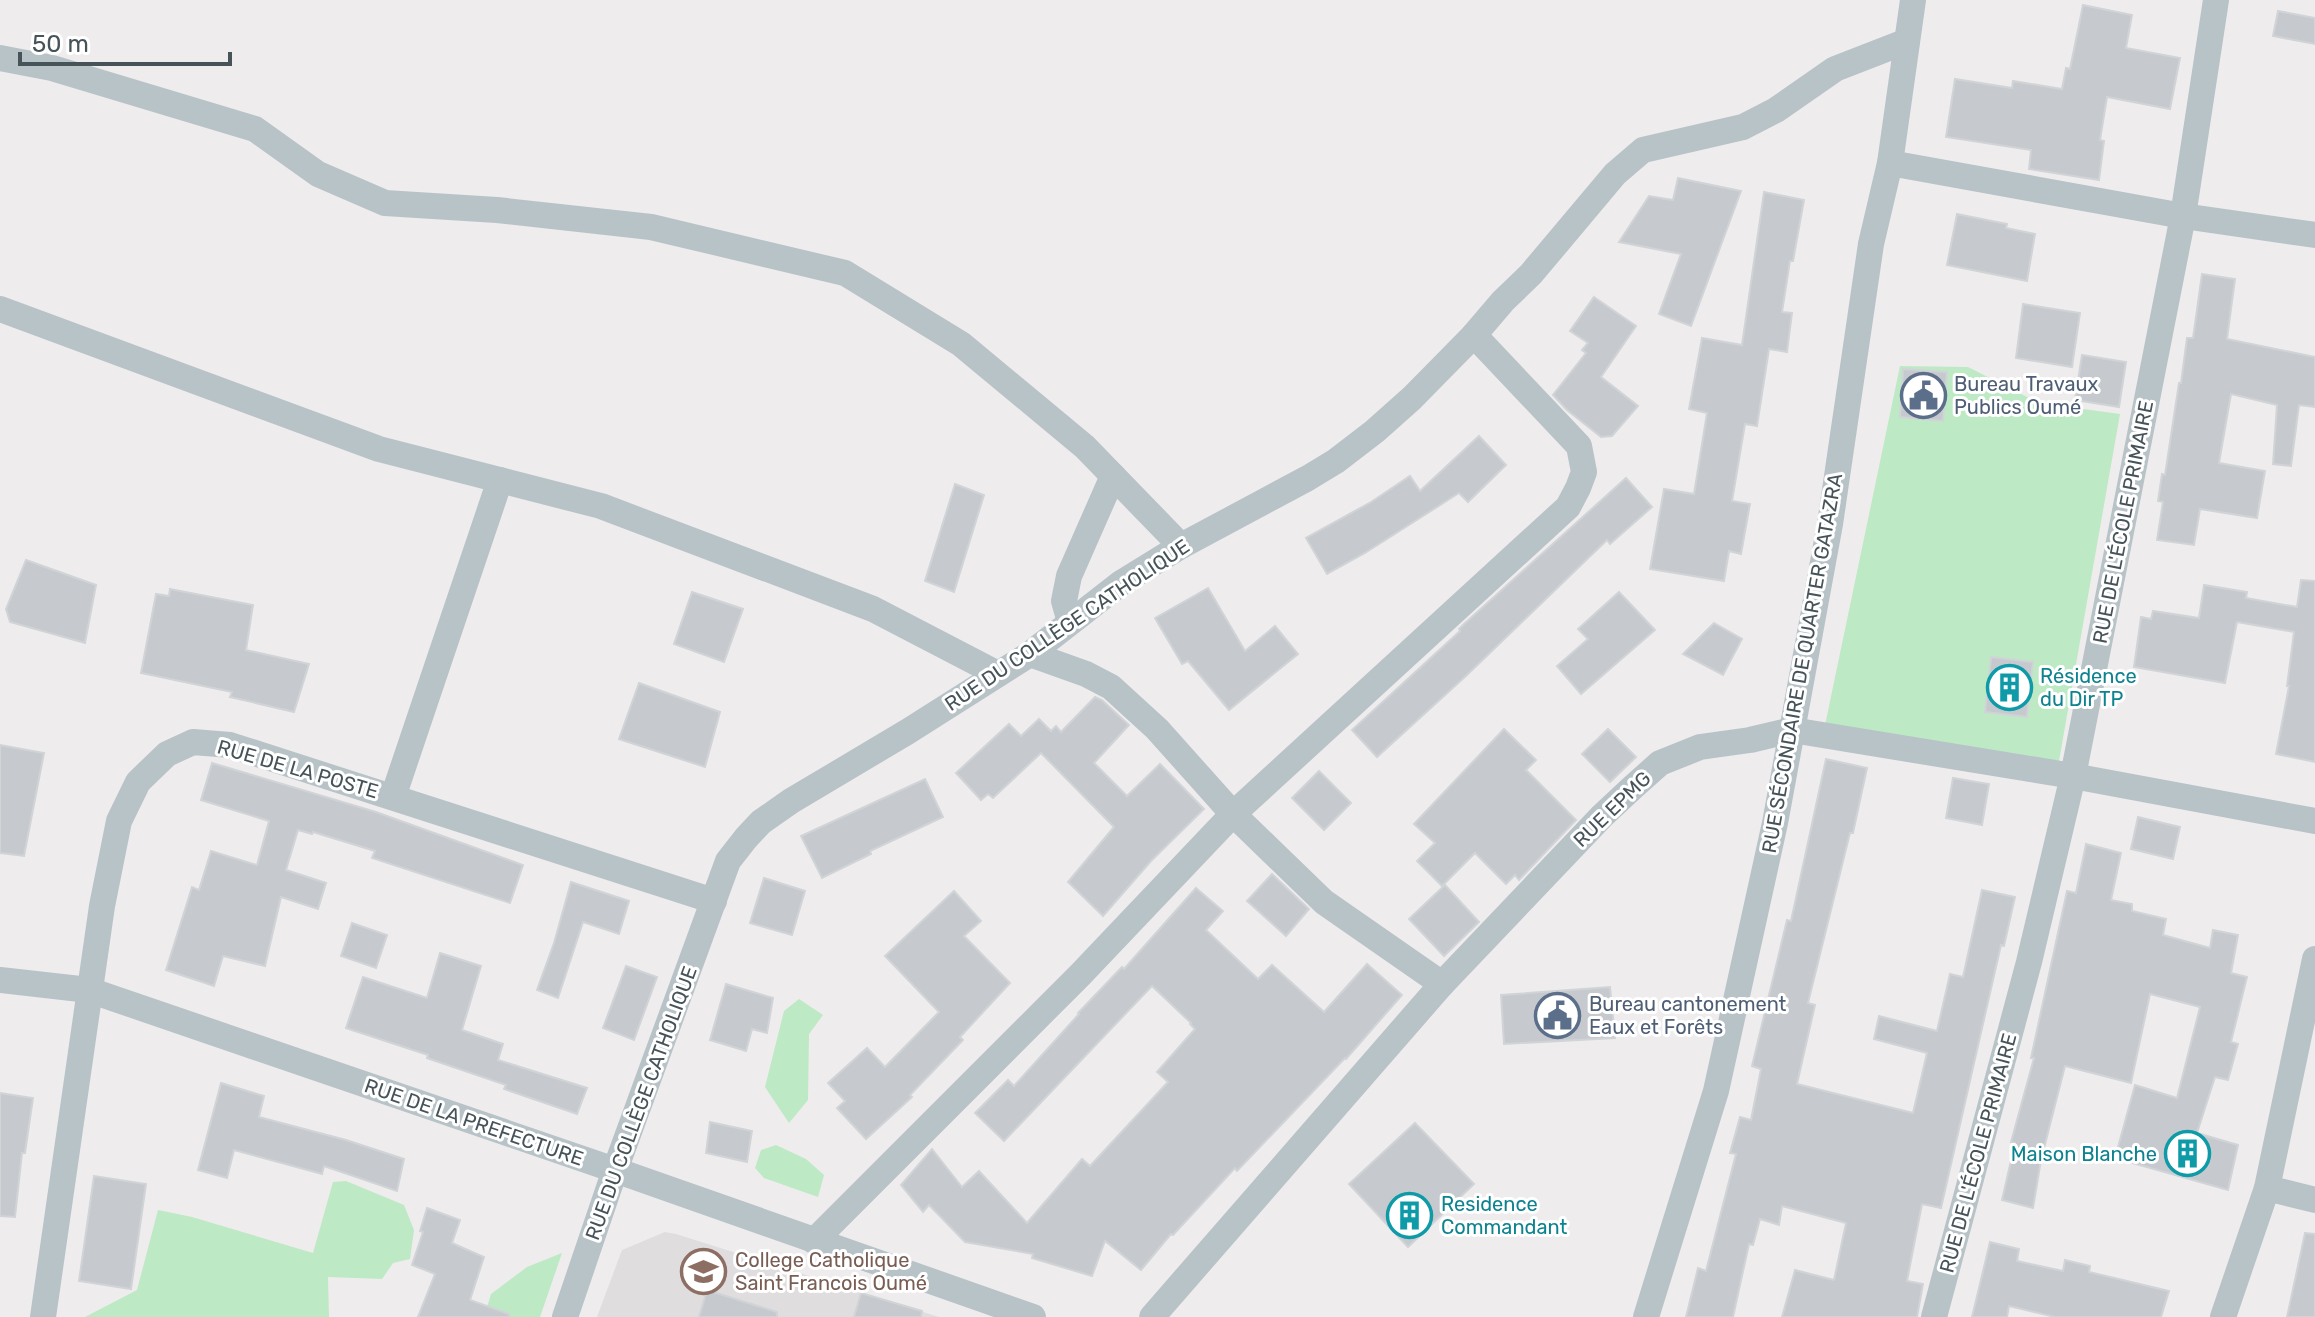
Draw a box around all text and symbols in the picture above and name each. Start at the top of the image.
scale bar [20,16,230,66]
text: 50 m [32,30,89,58]
public building icon: Bureau Travaux Publics Oumé [1899,371,1947,419]
place label: Bureau Travaux Publics Oumé [1954,372,2098,419]
street label: RUE DE L'ÉCOLE PRIMAIRE [2088,399,2158,645]
street label: RUE SÉCONDAIRE DE QUARTER GATAZRA [1757,471,1847,855]
street label: RUE DU COLLÈGE CATHOLIQUE [940,534,1194,716]
building icon: Résidence du Dir TP [1985,663,2033,711]
place label: Résidence du Dir TP [2040,664,2137,711]
street label: RUE DE LA POSTE [215,735,381,803]
street label: RUE EPMG [1568,766,1656,852]
street label: RUE DU COLLÈGE CATHOLIQUE [580,963,702,1243]
public building icon: Bureau cantonement Eaux et Forêts [1534,992,1582,1040]
place label: Bureau cantonement Eaux et Forêts [1589,992,1787,1039]
street label: RUE DE L'ÉCOLE PRIMAIRE [1934,1031,2022,1275]
street label: RUE DE LA PREFECTURE [361,1073,587,1171]
building icon: Maison Blanche [2164,1130,2212,1178]
place label: Maison Blanche [2011,1142,2157,1166]
building icon: Residence Commandant [1386,1192,1434,1240]
place label: Residence Commandant [1441,1192,1567,1239]
school or university icon: College Catholique Saint Francois Oumé [680,1248,728,1296]
place label: College Catholique Saint Francois Oumé [735,1248,927,1295]

